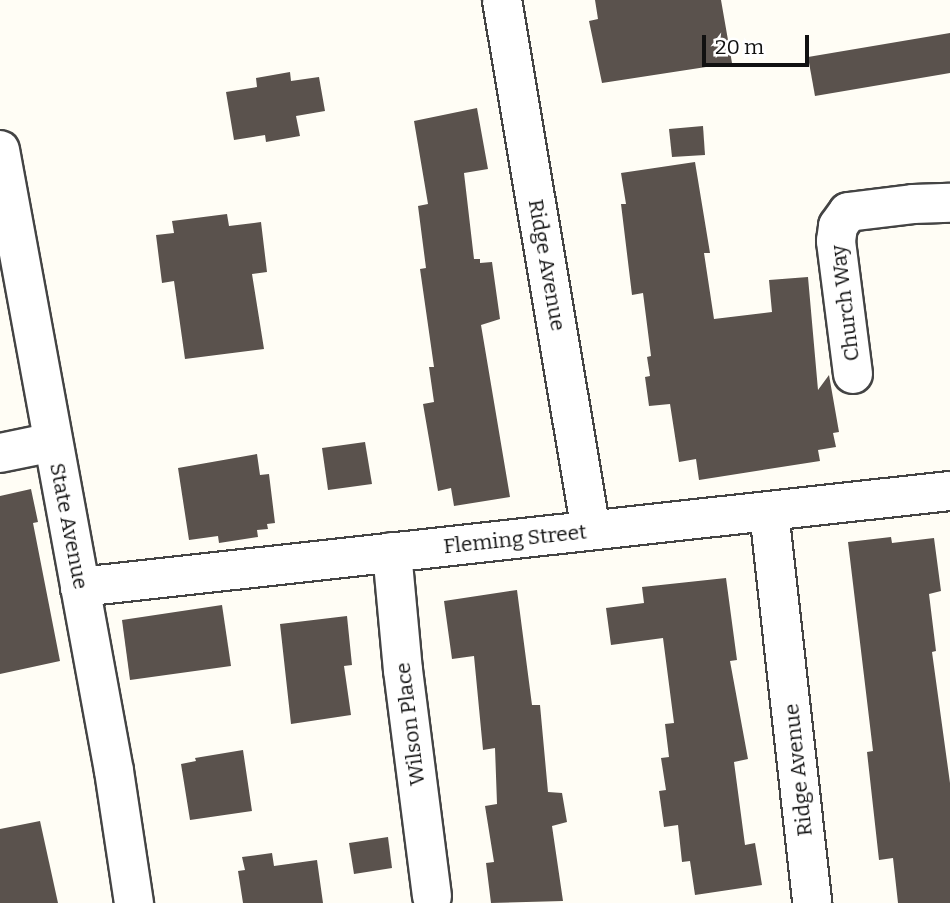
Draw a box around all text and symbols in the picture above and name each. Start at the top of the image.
scale bar [705,21,812,65]
text: 20 m [715,34,764,60]
street label: Ridge Avenue [523,197,571,333]
street label: Church Way [825,243,865,363]
street label: State Avenue [44,461,94,591]
street label: Fleming Street [442,519,588,559]
street label: Wilson Place [390,661,430,787]
street label: Ridge Avenue [779,702,817,838]

